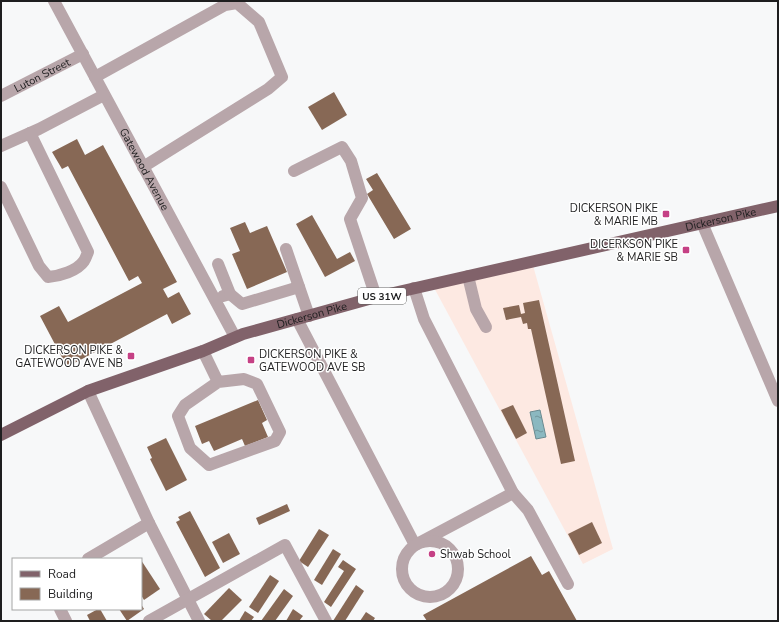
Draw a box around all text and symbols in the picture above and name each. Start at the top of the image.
street label: Luton Street [12,55,73,96]
street label: Gatewood Avenue [116,126,173,213]
place label: DICKERSON PIKE & MARIE MB [570,201,658,229]
street label: Dickerson Pike [684,204,758,235]
marker: DICKERSON PIKE & MARIE MB [661,209,671,219]
place label: DICERKSON PIKE & MARIE SB [590,237,678,265]
marker: DICERKSON PIKE & MARIE SB [681,245,691,255]
road number: US 31W [358,288,406,304]
street label: Dickerson Pike [275,298,349,332]
place label: DICKERSON PIKE & GATEWOOD AVE NB [15,343,123,371]
place label: DICKERSON PIKE & GATEWOOD AVE SB [259,347,365,375]
marker: DICKERSON PIKE & GATEWOOD AVE NB [126,351,136,361]
marker: DICKERSON PIKE & GATEWOOD AVE SB [246,355,256,365]
place label: Shwab School [440,547,512,562]
marker: Shwab School [427,549,437,559]
legend [12,558,142,610]
text: Road [48,566,76,582]
text: Building [48,586,93,602]

